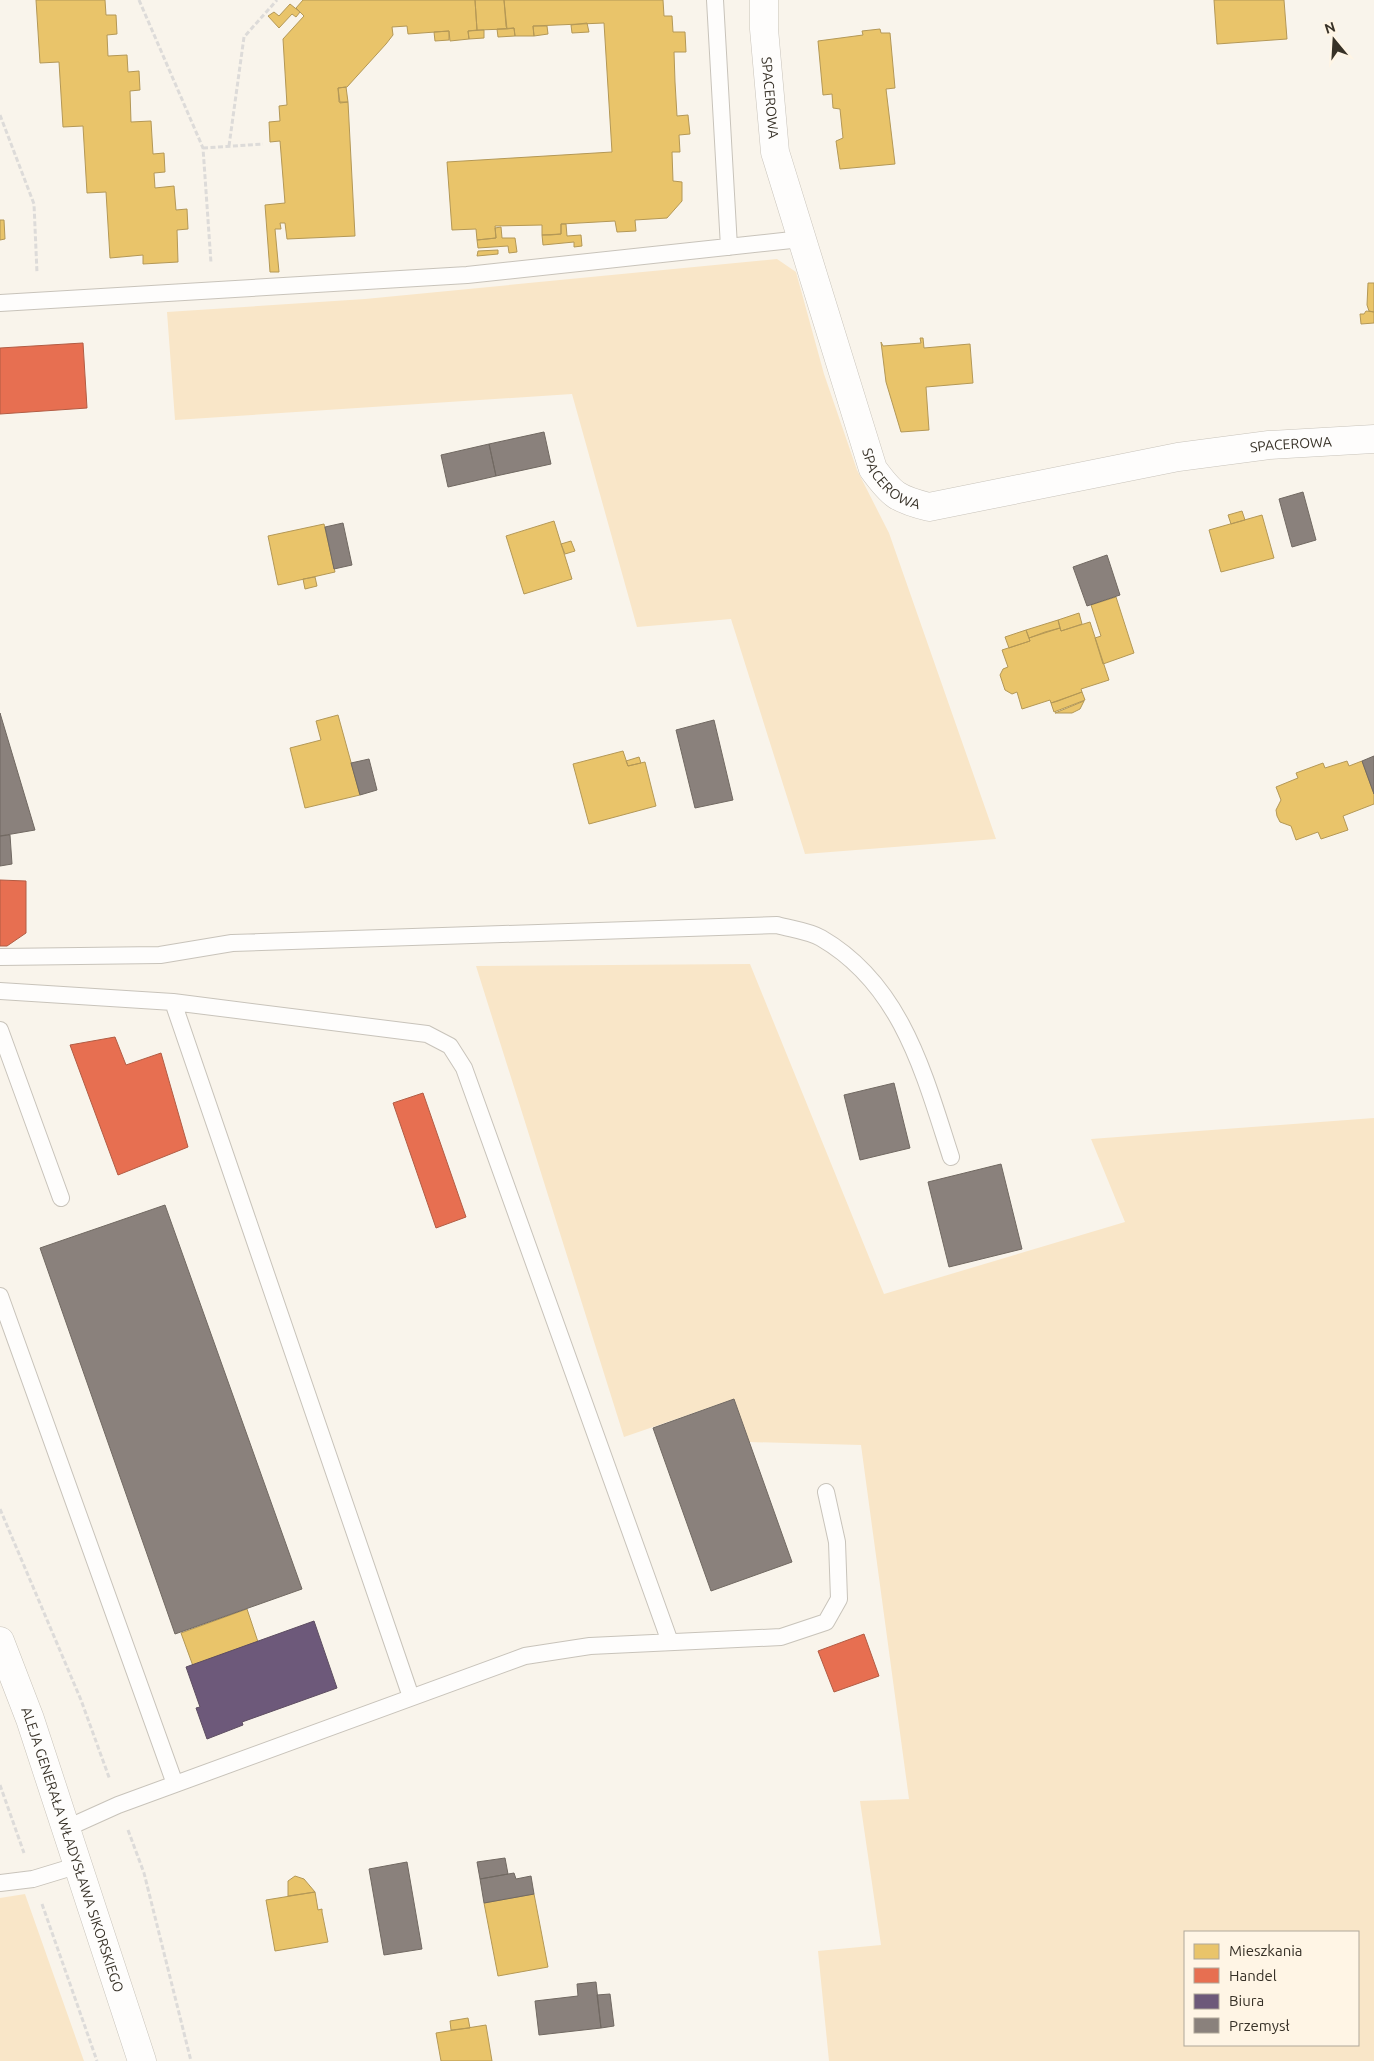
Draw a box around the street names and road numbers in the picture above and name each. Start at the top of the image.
street label: SPACEROWA [759,56,782,139]
street label: SPACEROWA [1249,433,1332,455]
street label: SPACEROWA [859,446,922,512]
street label: ALEJA GENERAŁA WŁADYSŁAWA SIKORSKIEGO [18,1705,127,1994]

